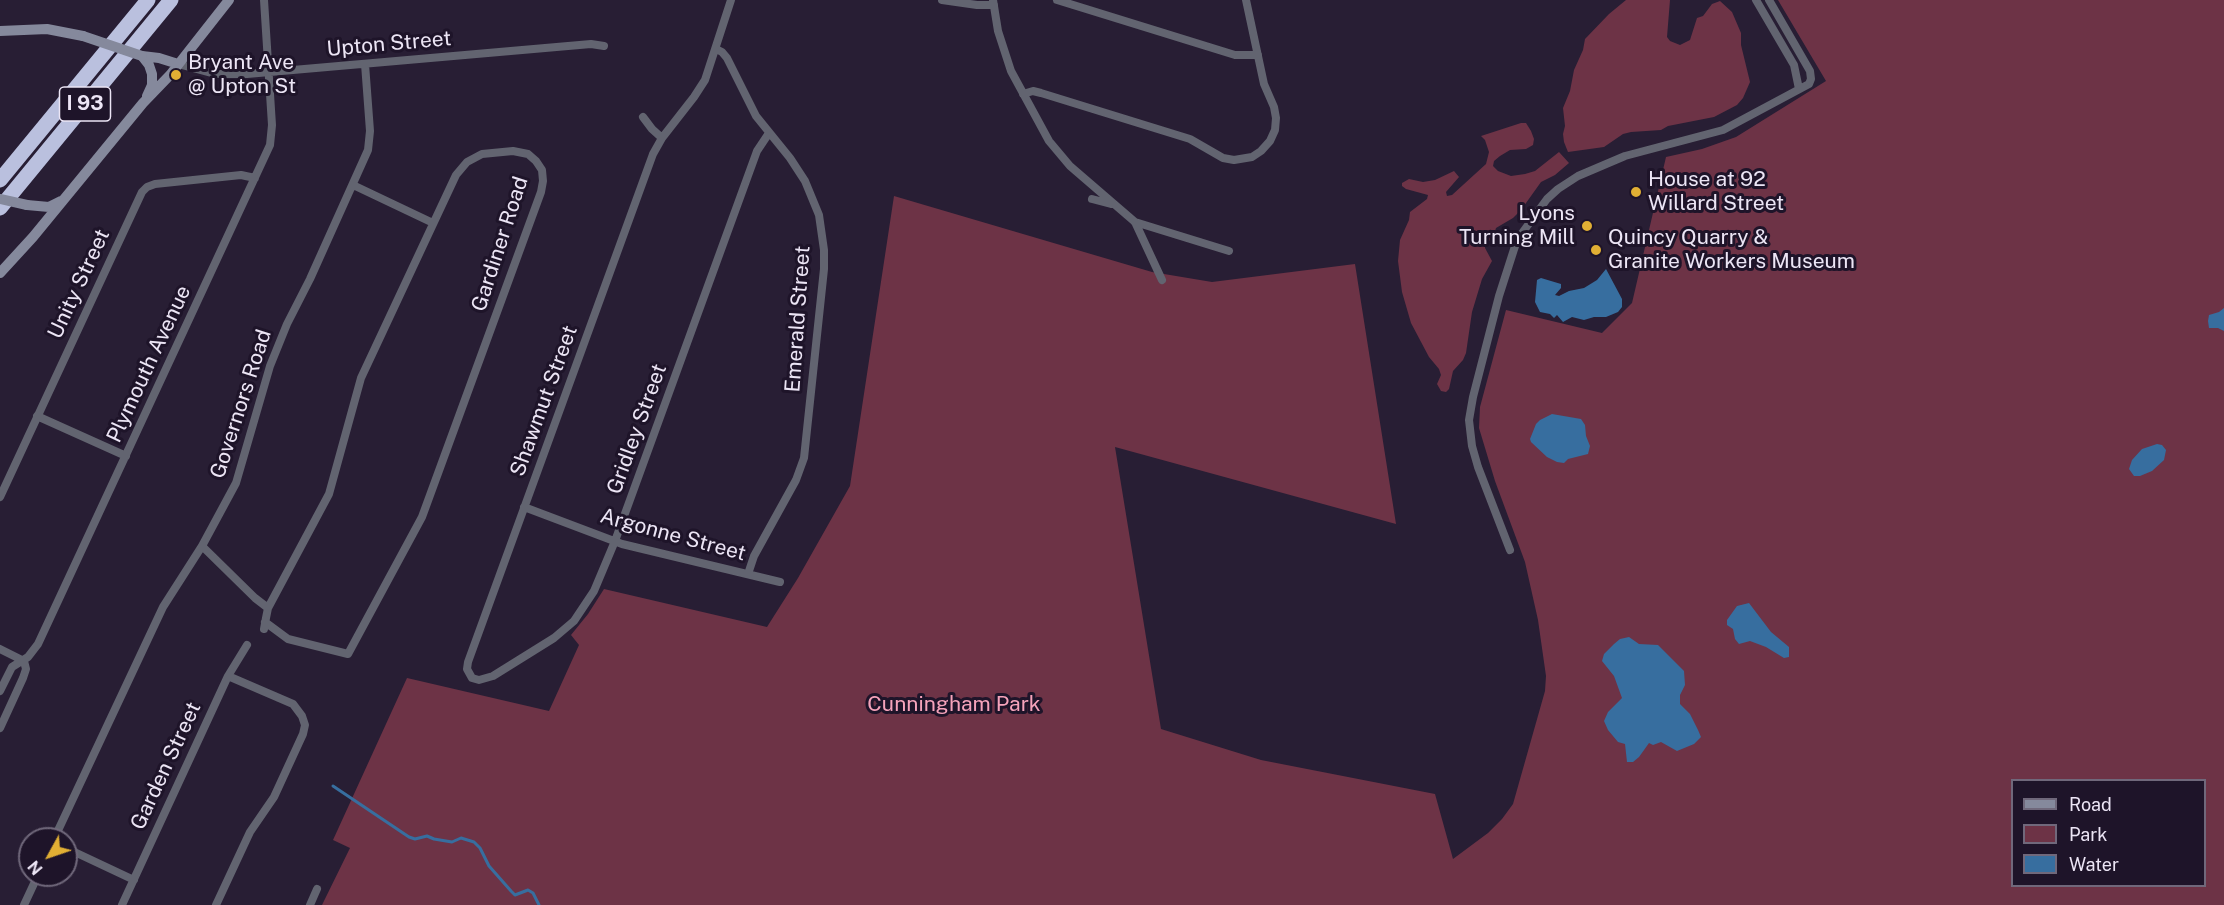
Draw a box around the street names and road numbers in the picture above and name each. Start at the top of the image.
street label: Upton Street [326,26,452,62]
road number: I 93 [60,87,110,121]
street label: Gardiner Road [466,173,534,315]
street label: Unity Street [43,225,115,343]
street label: Emerald Street [780,245,816,393]
street label: Plymouth Avenue [102,282,196,446]
street label: Shawmut Street [505,322,583,480]
street label: Governors Road [205,326,277,482]
street label: Gridley Street [602,360,672,498]
street label: Argonne Street [597,503,749,567]
street label: Garden Street [125,698,207,834]

